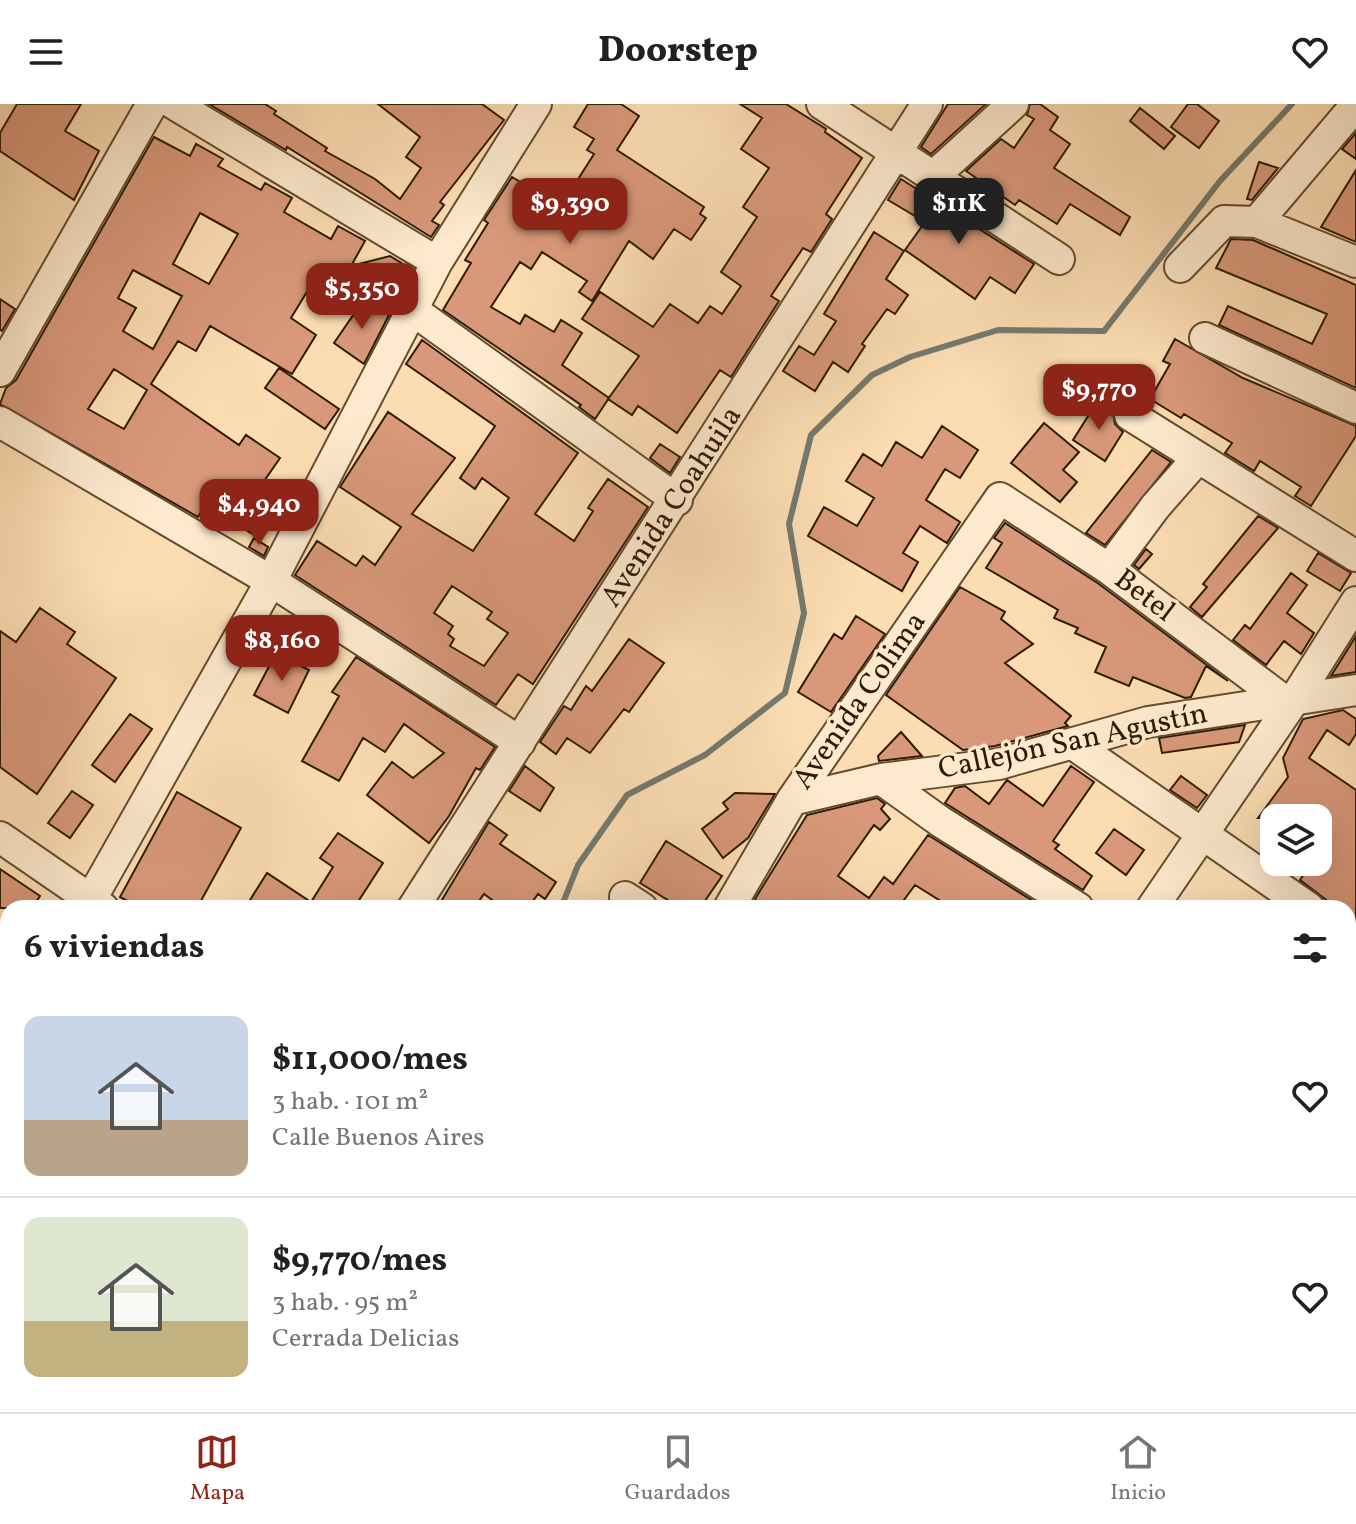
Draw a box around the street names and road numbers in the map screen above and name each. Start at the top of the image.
street label: Avenida Coahuila [591,398,753,616]
street label: Betel [1105,559,1183,633]
street label: Avenida Colima [783,604,937,798]
street label: Callejón San Agustín [935,693,1211,791]

